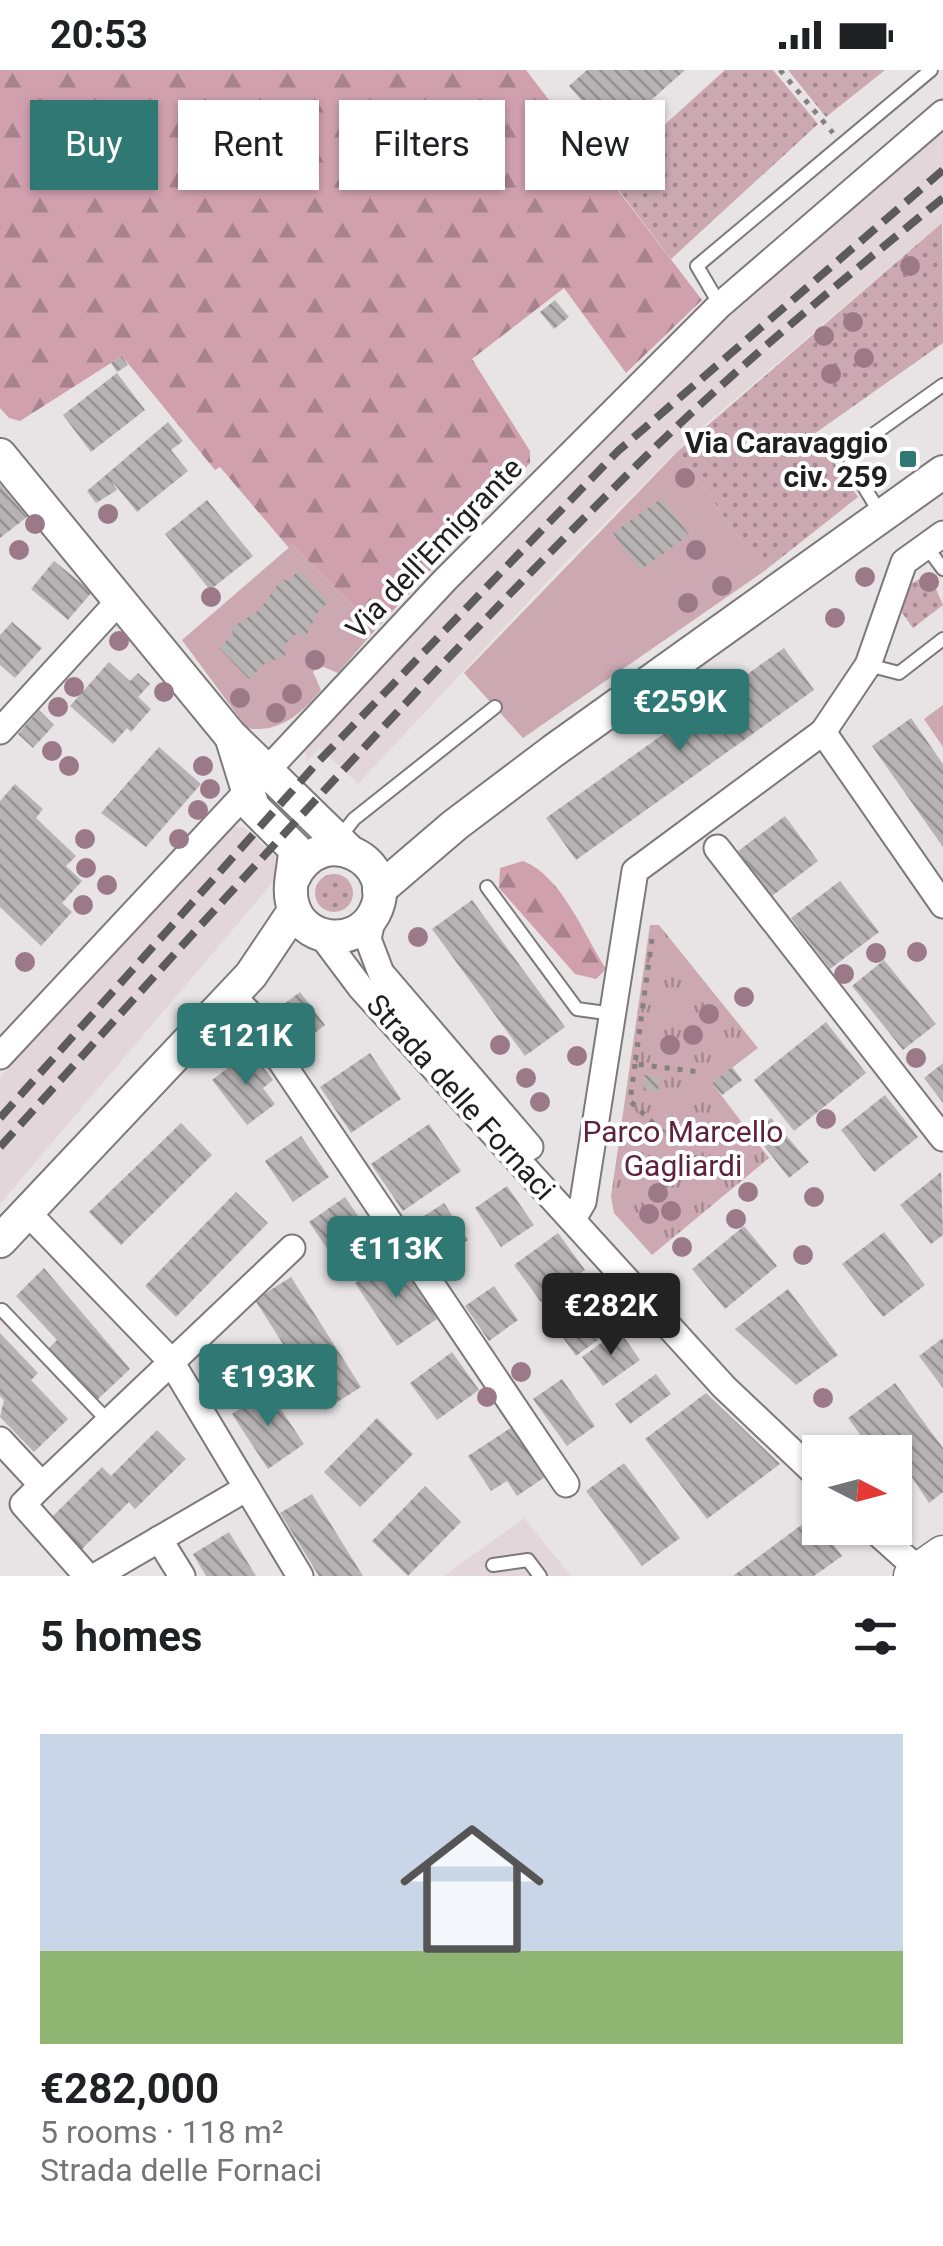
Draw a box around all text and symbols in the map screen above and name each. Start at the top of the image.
text: 20:53 [50,13,148,57]
chip: Buy [30,100,158,190]
chip: Rent [178,100,319,190]
chip: Filters [339,100,505,190]
chip: New [525,100,665,190]
place label: Via Caravaggio civ. 259 [685,425,888,494]
marker: Via Caravaggio civ. 259 [897,448,919,470]
street label: Via dell'Emigrante [339,450,529,646]
pin: €259K [610,669,750,754]
text: €259K [633,682,727,720]
street label: Strada delle Fornaci [360,987,562,1207]
pin: €121K [176,1003,316,1088]
text: €121K [199,1016,293,1054]
park label: Parco Marcello Gagliardi [583,1114,783,1183]
pin: €113K [326,1216,466,1301]
text: €113K [349,1229,443,1267]
pin: €282K [541,1273,681,1358]
text: €282K [564,1286,658,1324]
pin: €193K [198,1344,338,1429]
text: €193K [221,1357,315,1395]
north arrow [802,1435,912,1545]
map controls [802,1435,912,1545]
icon: filters [848,1609,903,1664]
text: 5 homes [40,1612,202,1661]
icon: home [382,1799,562,1979]
text: €282,000 [40,2064,219,2113]
text: 5 rooms · 118 m² [40,2113,283,2151]
text: Strada delle Fornaci [40,2151,322,2189]

